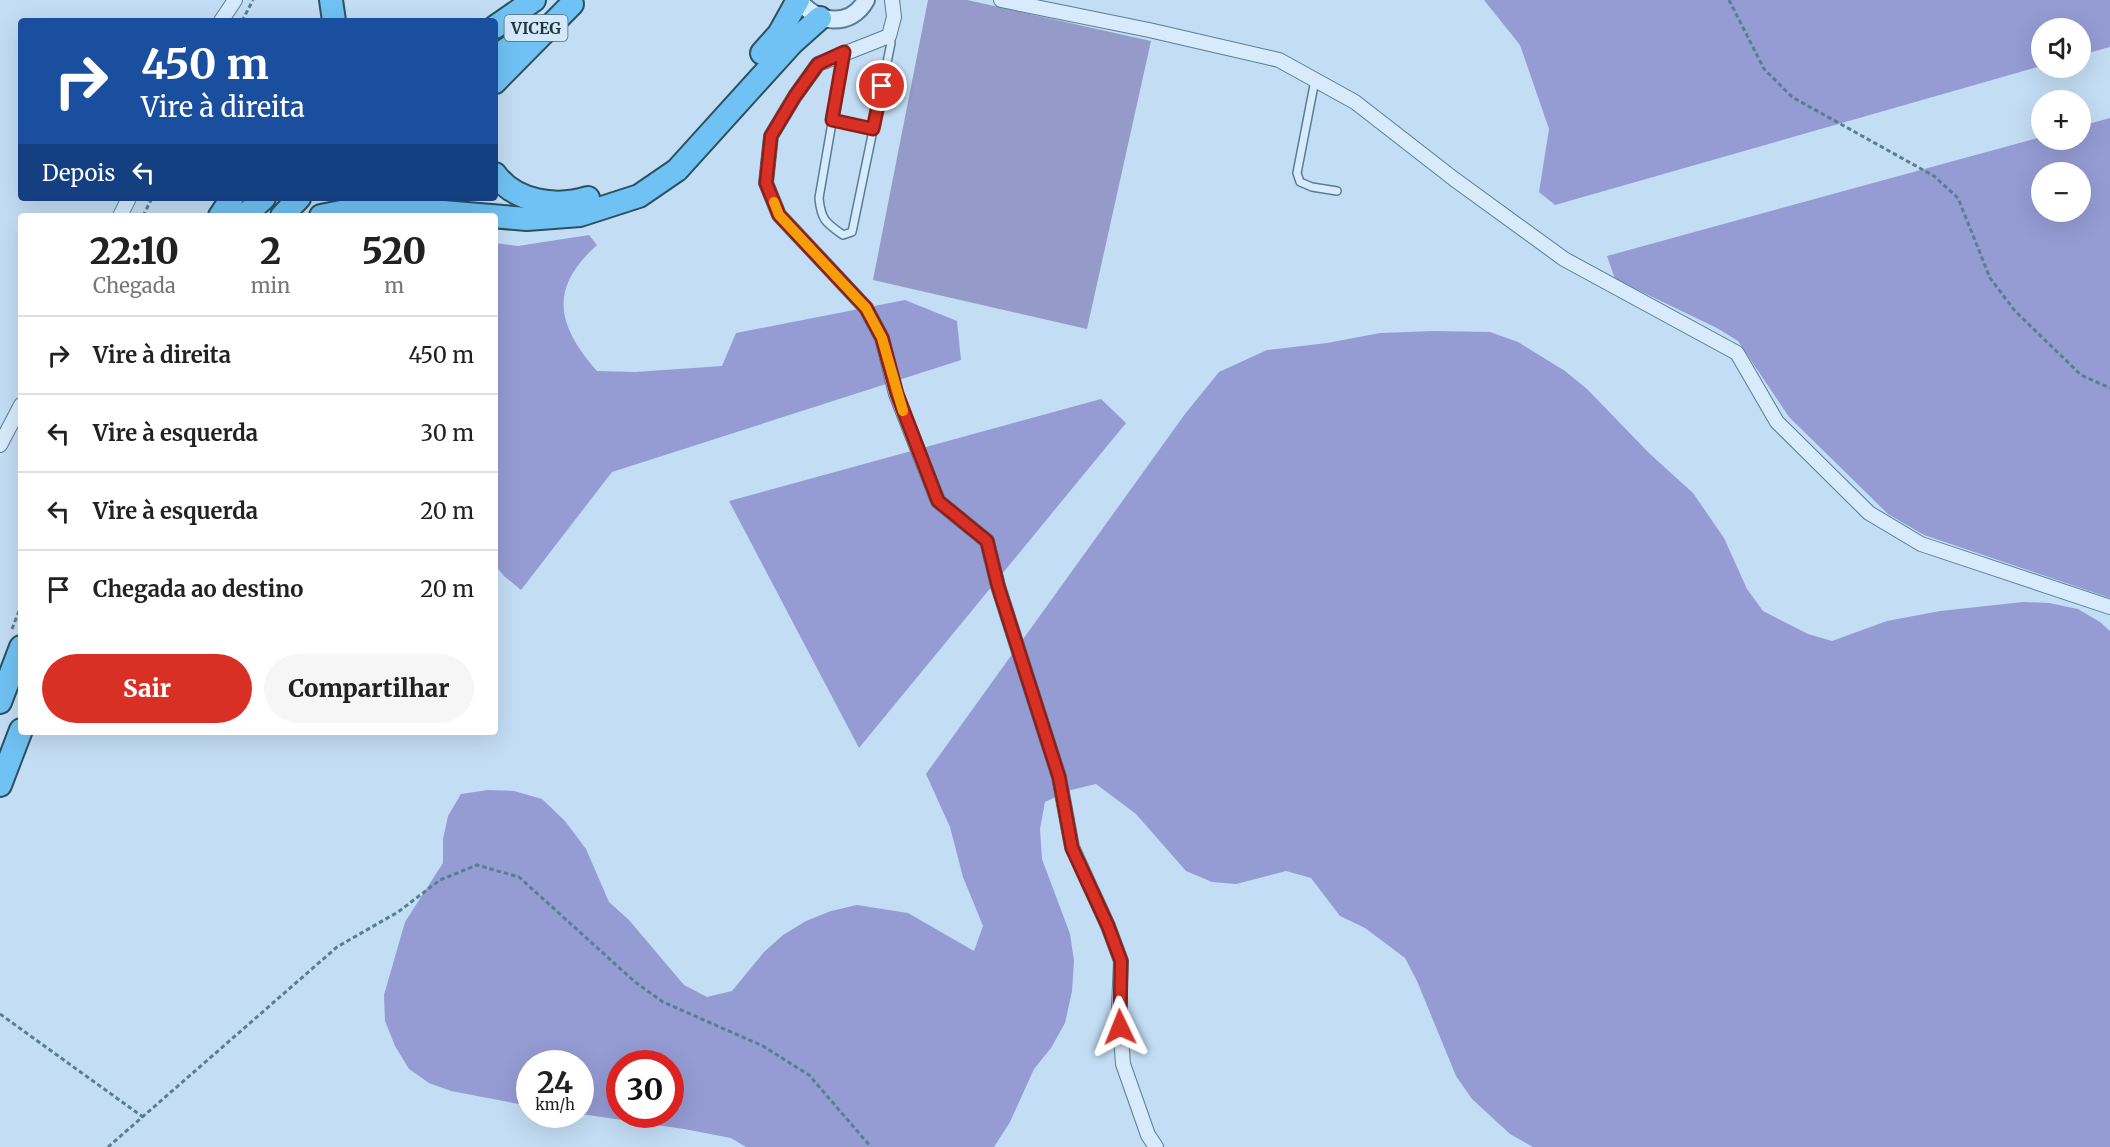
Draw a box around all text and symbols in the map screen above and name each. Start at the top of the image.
road number: VICEG [504,15,568,41]
map controls [2031,18,2091,222]
button: sound [2031,18,2091,78]
text: 450 m [141,38,269,90]
icon: right [42,42,120,120]
pin [856,60,907,111]
icon: arrive [865,69,898,102]
text: Vire à direita [141,90,305,124]
button: + [2031,90,2091,150]
icon: left [127,156,160,189]
text: Depois [42,159,115,187]
button: − [2031,162,2091,222]
text: 22:10 [90,229,179,274]
text: 2 [260,229,281,274]
text: 520 [362,229,426,274]
text: Chegada [93,273,176,298]
text: min [251,273,290,298]
text: m [384,273,404,298]
icon: right [42,339,75,372]
text: Vire à direita [93,341,231,369]
text: 450 m [409,341,474,369]
icon: left [42,417,75,450]
text: Vire à esquerda [93,419,258,447]
text: 30 m [420,419,474,447]
icon: left [42,495,75,528]
text: Vire à esquerda [93,497,258,525]
text: 20 m [420,497,474,525]
icon: arrive [42,573,75,606]
text: Chegada ao destino [93,575,303,603]
text: 20 m [420,575,474,603]
button: Sair [42,654,252,723]
button: Compartilhar [264,654,474,723]
position arrow [1088,995,1152,1059]
speed limit sign: 30 [606,1050,684,1128]
text: 24 [537,1063,573,1101]
text: km/h [535,1095,575,1114]

